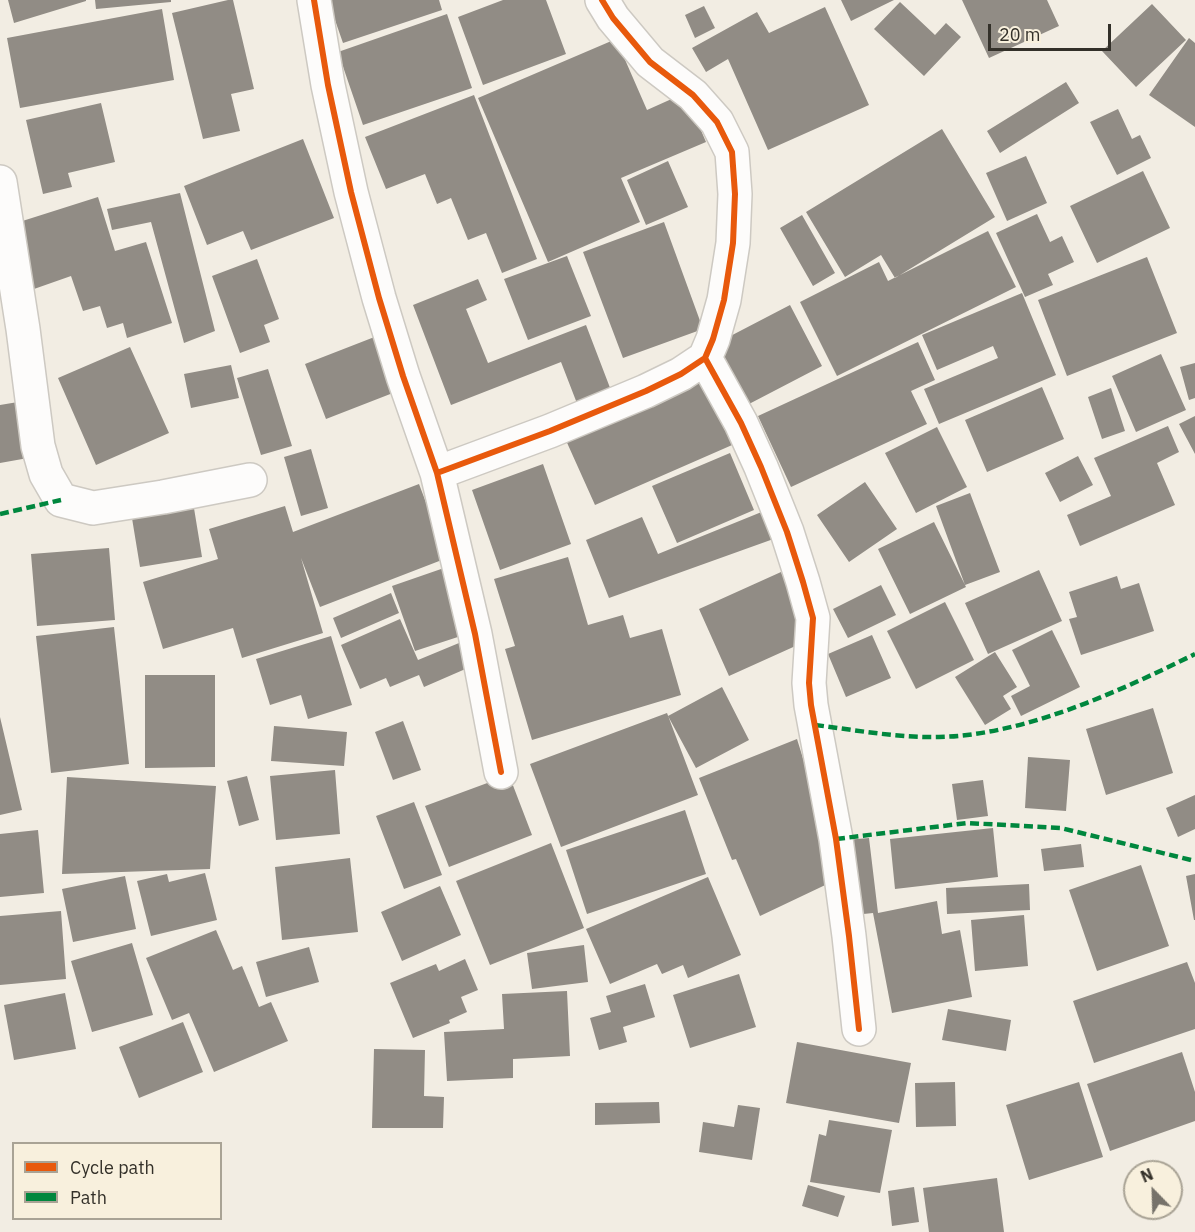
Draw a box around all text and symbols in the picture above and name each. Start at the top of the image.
scale bar [991,12,1114,50]
text: 20 m [999,23,1041,46]
legend [12,1142,222,1220]
text: Cycle path [70,1156,155,1179]
north arrow [1123,1160,1183,1220]
text: N [1138,1164,1156,1187]
text: Path [70,1186,107,1209]

